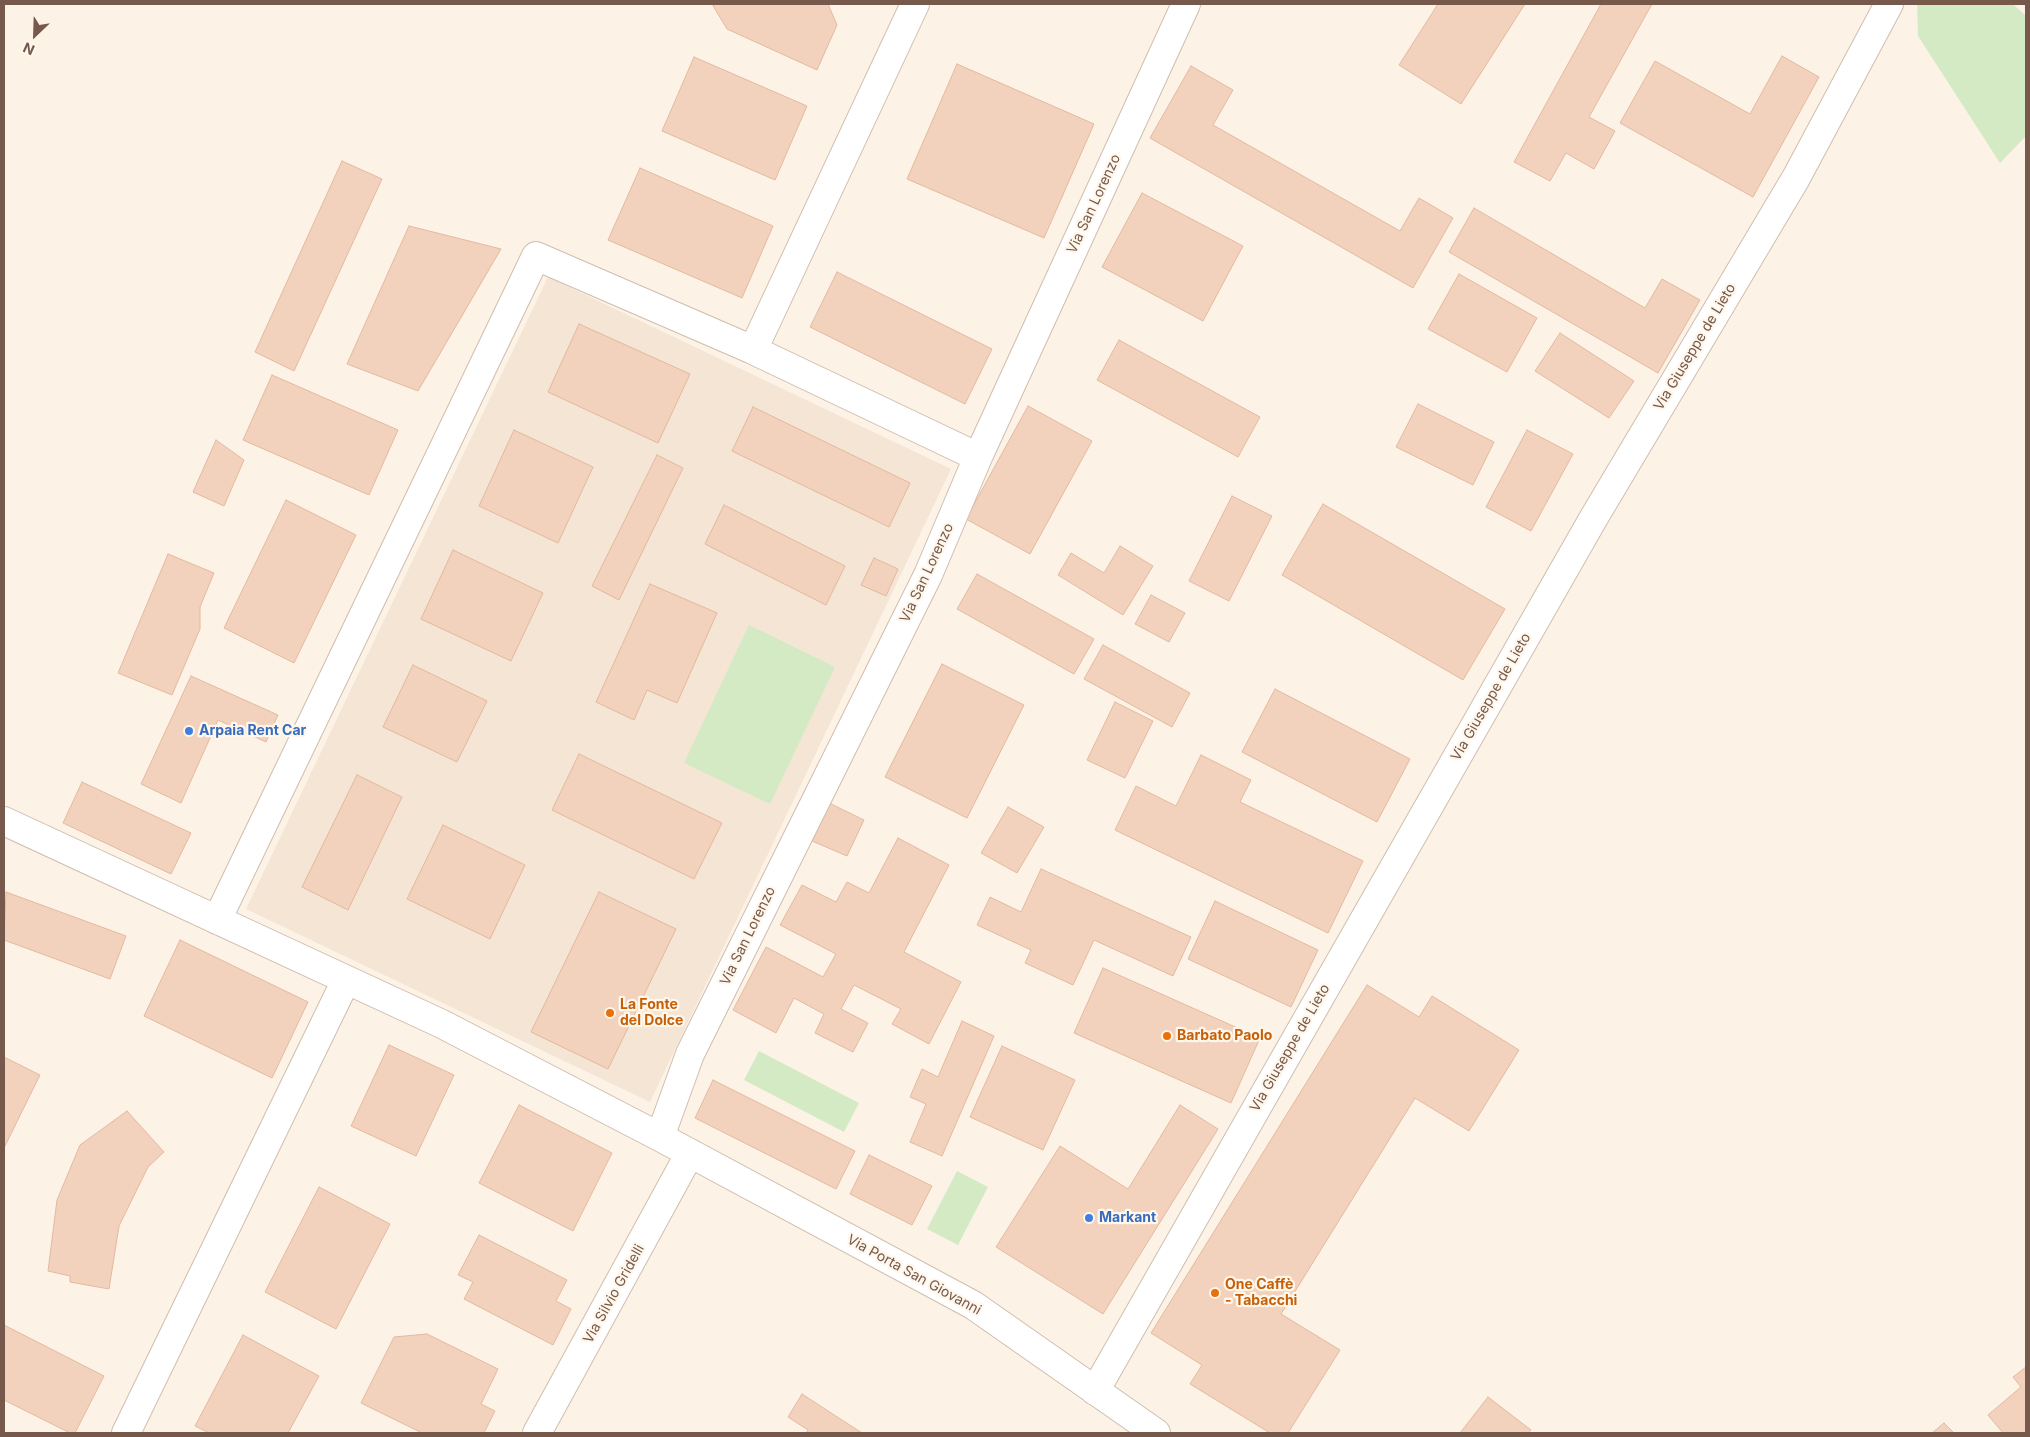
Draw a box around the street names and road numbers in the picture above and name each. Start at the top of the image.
street label: Via San Lorenzo [1064,152,1124,256]
street label: Via Giuseppe de Lieto [1651,281,1739,413]
street label: Via San Lorenzo [897,521,957,625]
street label: Via Giuseppe de Lieto [1448,630,1534,764]
street label: Via San Lorenzo [717,884,779,988]
street label: Via Giuseppe de Lieto [1247,981,1333,1115]
street label: Via Porta San Giovanni [844,1231,984,1319]
street label: Via Silvio Gridelli [580,1242,648,1346]

